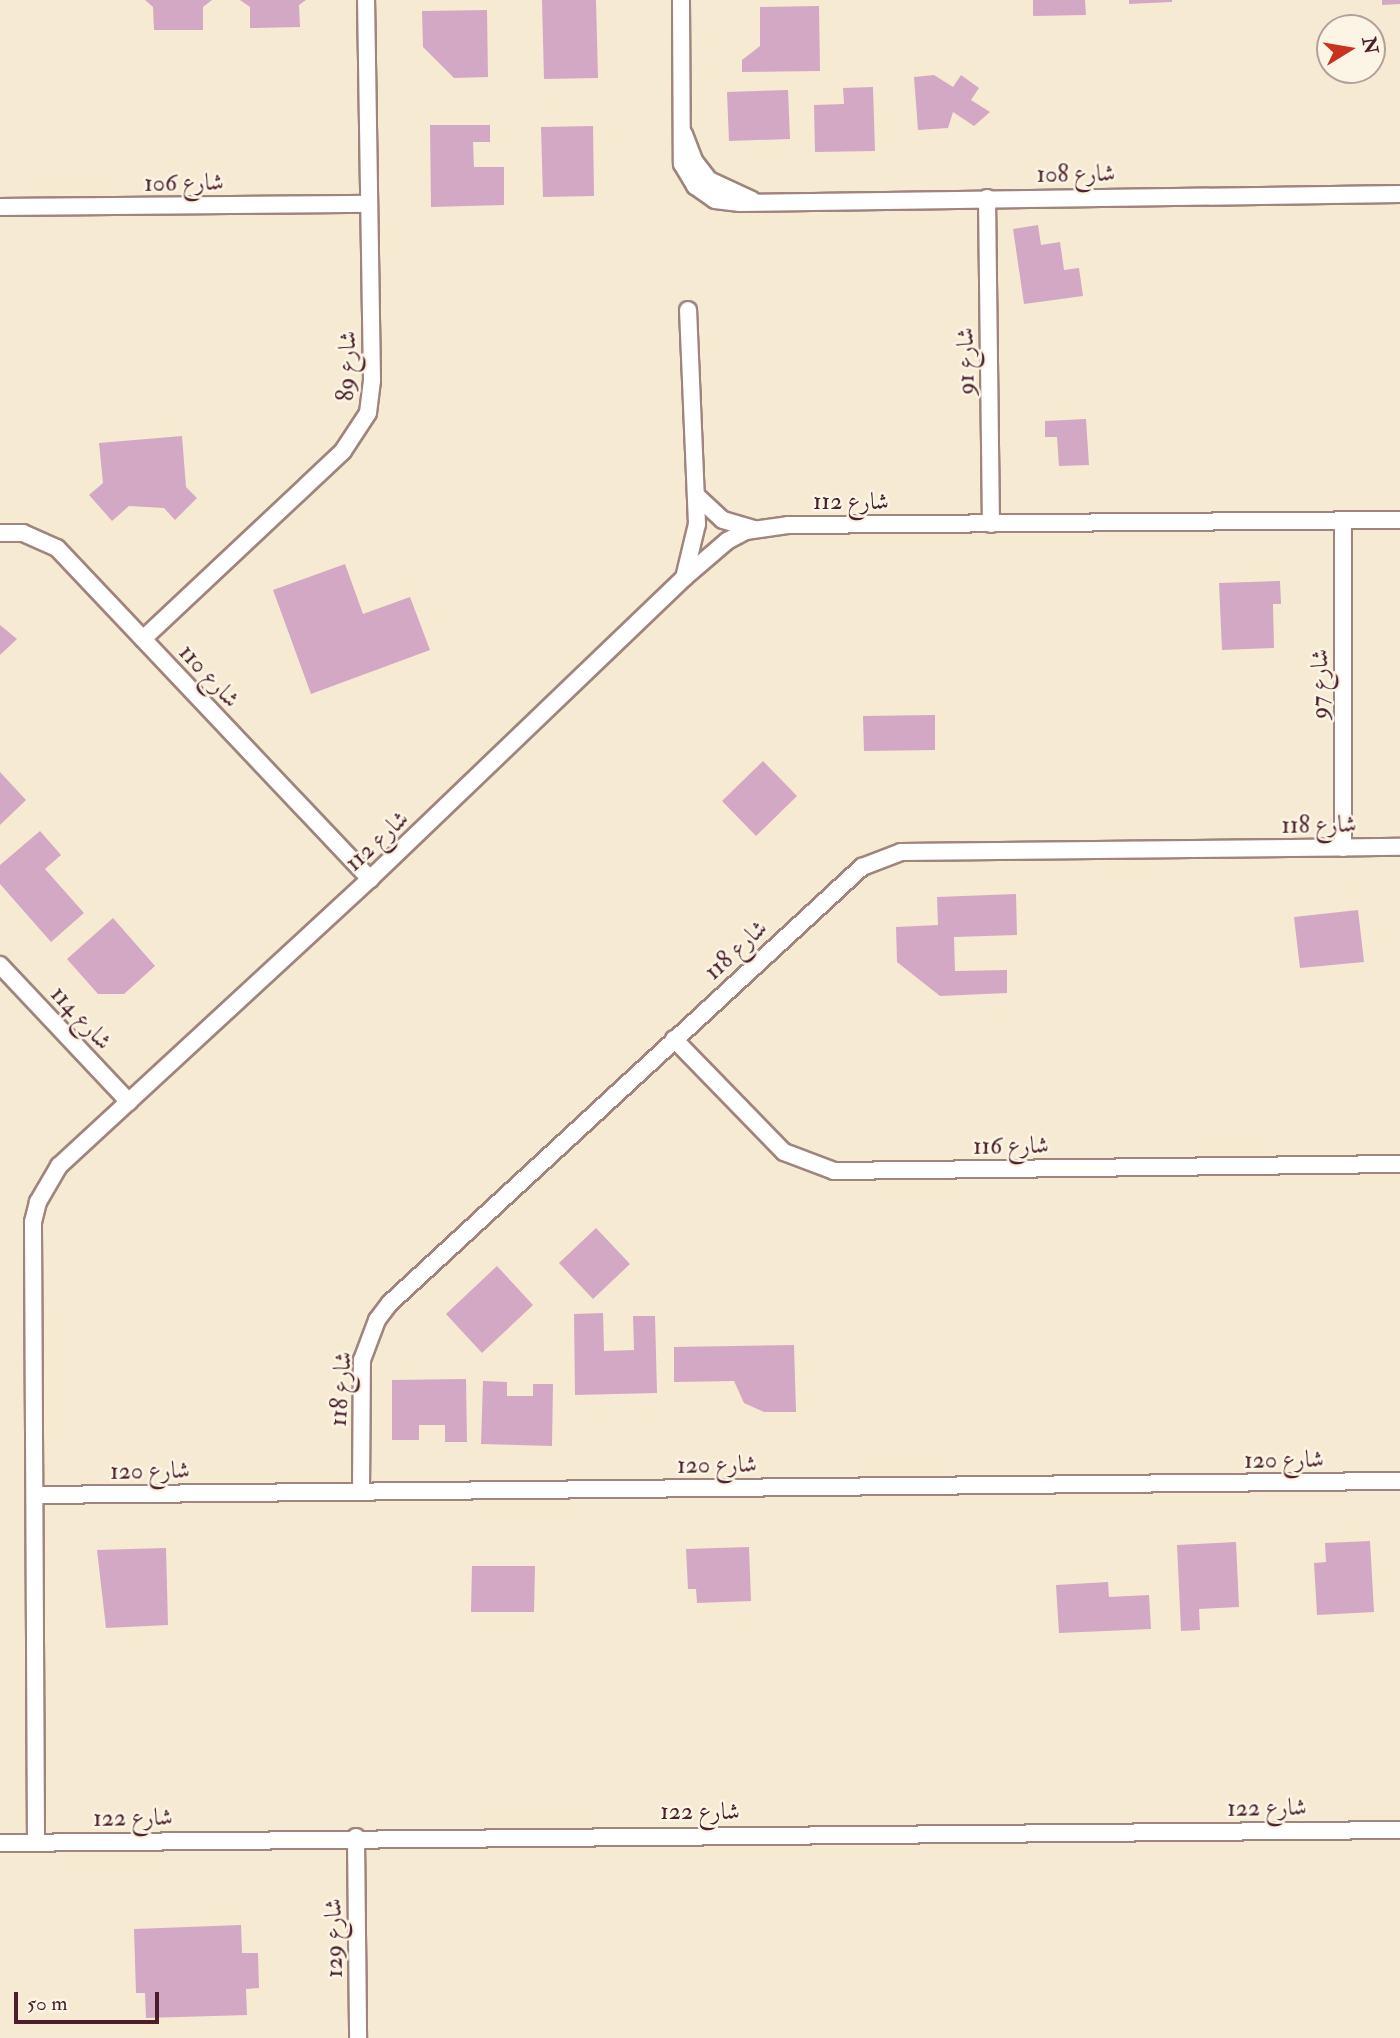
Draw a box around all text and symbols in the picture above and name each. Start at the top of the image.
north arrow [1316,14,1386,84]
text: N [1356,35,1383,56]
street label: شارع 108 [1036,159,1116,189]
street label: شارع 106 [144,168,224,198]
street label: شارع 91 [951,327,981,395]
street label: شارع 89 [331,330,363,402]
street label: شارع 112 [813,488,889,516]
street label: شارع 110 [173,638,245,714]
street label: شارع 97 [1306,649,1334,719]
street label: شارع 112 [339,805,415,877]
street label: شارع 118 [1281,810,1357,840]
street label: شارع 118 [699,914,773,986]
street label: شارع 114 [44,980,118,1056]
street label: شارع 116 [973,1131,1049,1161]
street label: شارع 118 [324,1351,358,1427]
street label: شارع 120 [1244,1445,1324,1475]
street label: شارع 120 [677,1450,757,1480]
street label: شارع 120 [110,1456,190,1486]
street label: شارع 122 [1227,1793,1307,1823]
street label: شارع 122 [660,1798,740,1826]
street label: شارع 122 [93,1803,173,1833]
street label: شارع 129 [319,1898,349,1978]
scale bar [18,1979,163,2023]
text: 50 m [27,1990,68,2017]

